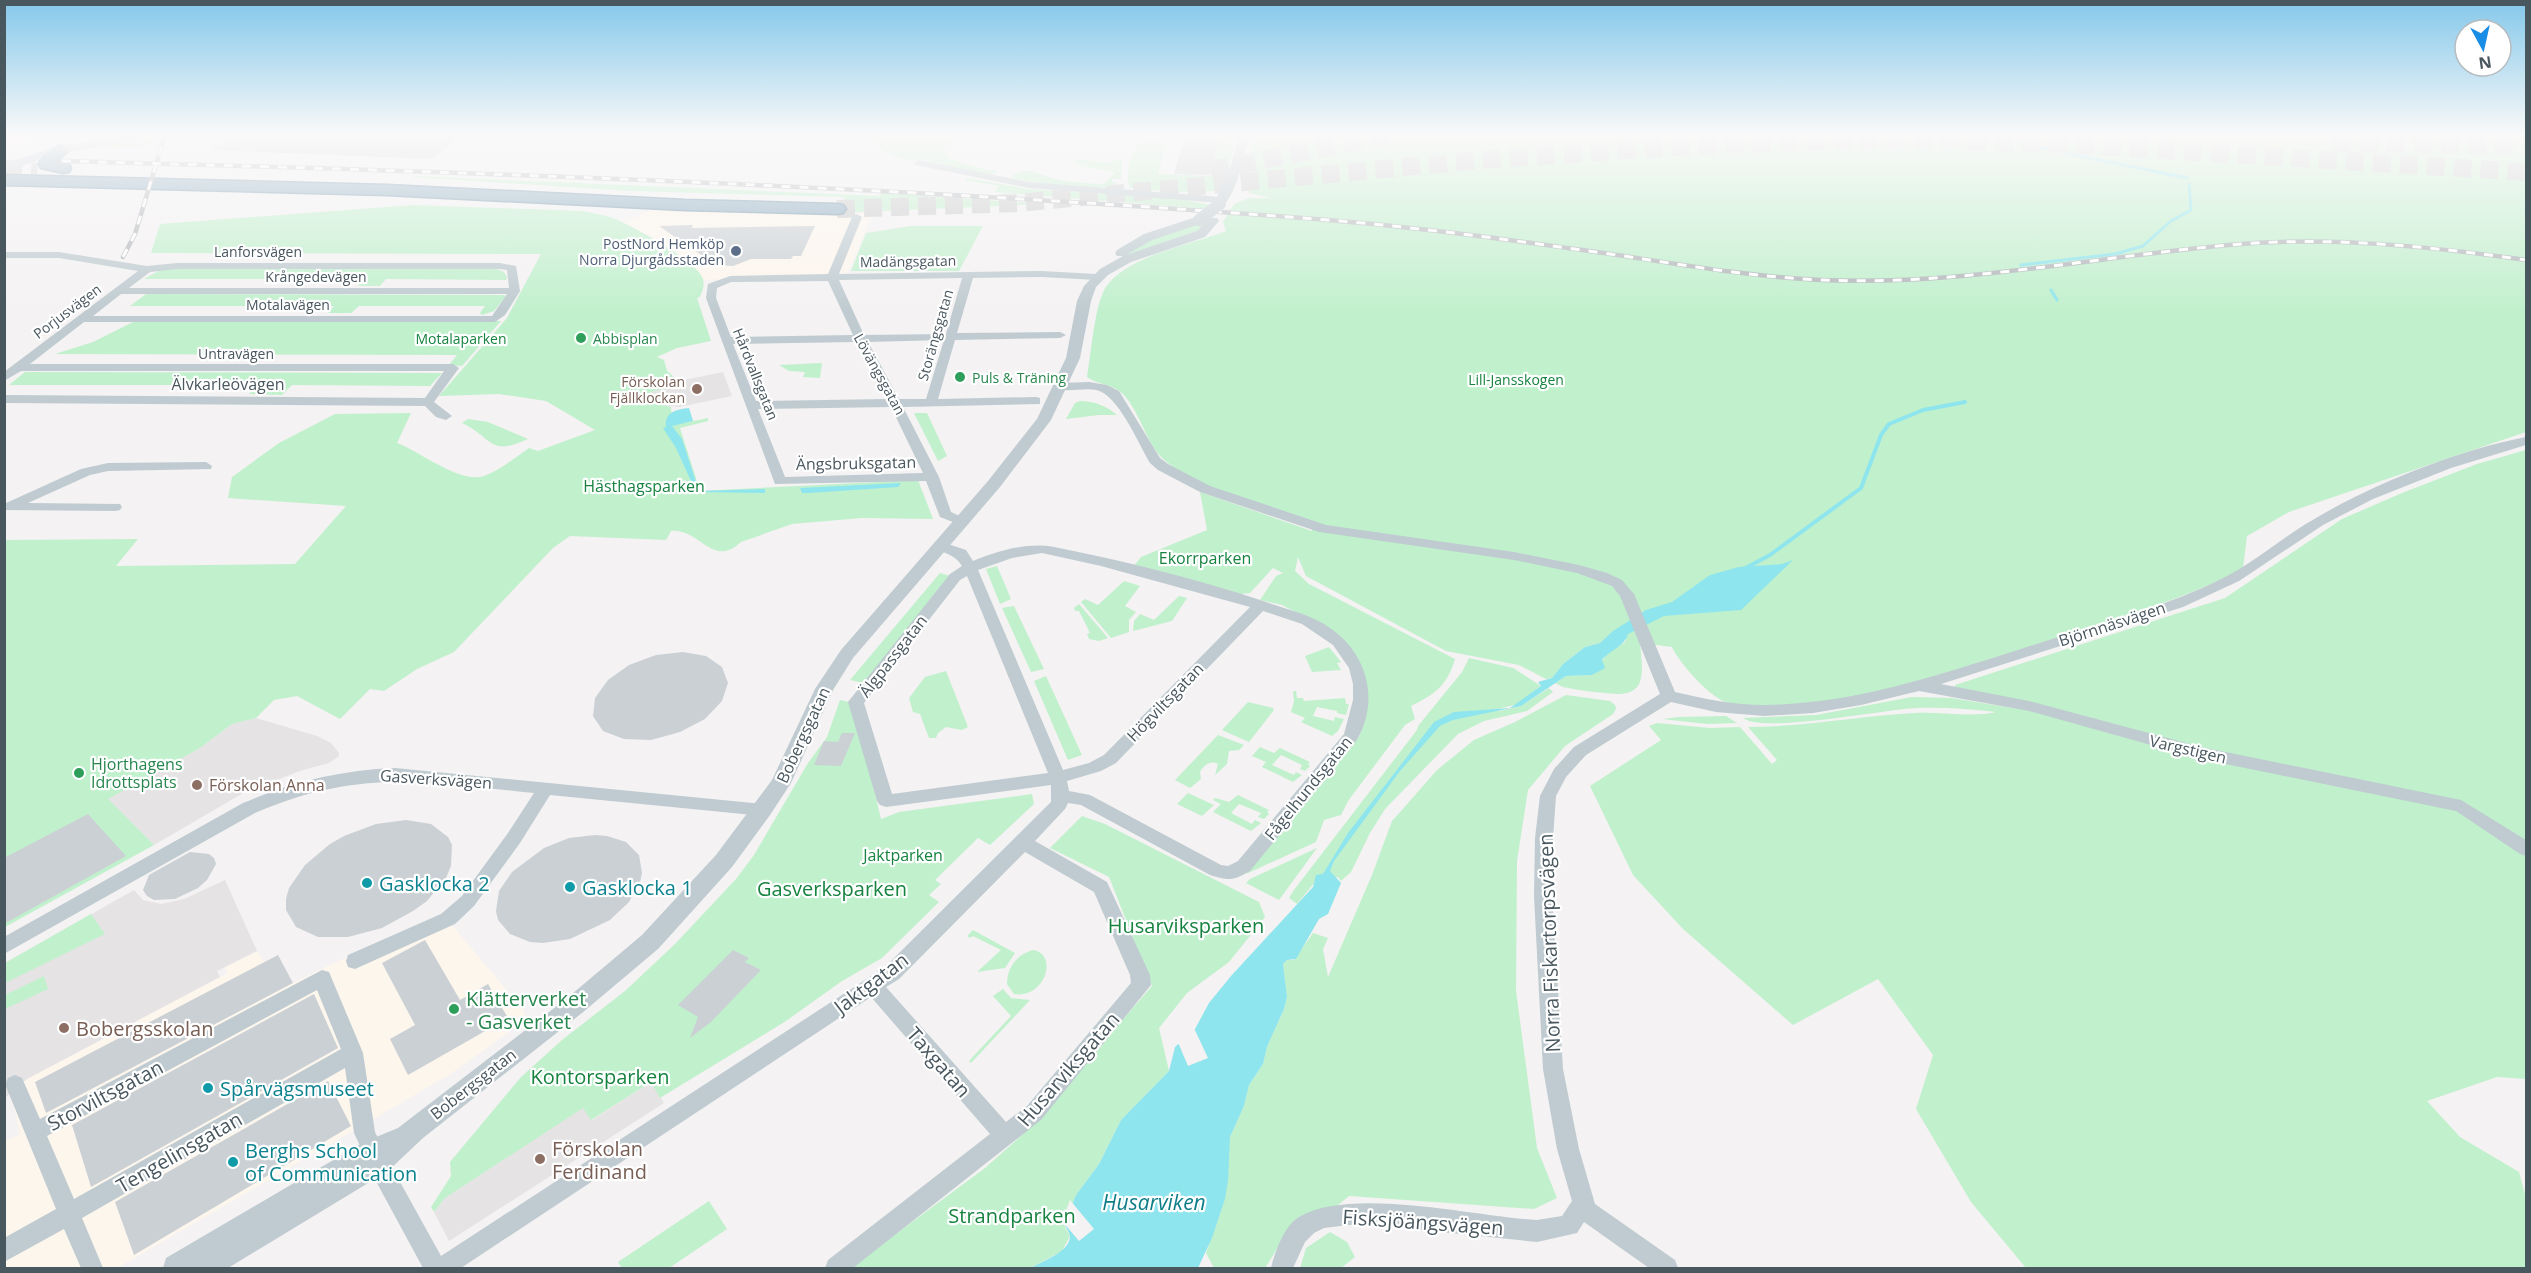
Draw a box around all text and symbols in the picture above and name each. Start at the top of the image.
north arrow [2453,18,2513,78]
text: N [2477,51,2493,75]
place label: PostNord Hemköp Norra Djurgådsstaden [579,234,724,269]
street label: Lanforsvägen [214,242,302,261]
marker: PostNord Hemköp Norra Djurgådsstaden [729,244,743,258]
street label: Madängsgatan [860,251,956,271]
street label: Krångedevägen [265,267,367,286]
street label: Porjusvägen [29,279,105,343]
street label: Storängsgatan [913,287,957,383]
street label: Motalavägen [246,295,330,314]
street label: Hårdvallsgatan [729,325,783,423]
park label: Motalaparken [416,329,506,348]
place label: Abbisplan [593,329,658,348]
street label: Lövängsgatan [850,330,910,418]
marker: Abbisplan [574,331,588,345]
street label: Untravägen [198,344,274,363]
place label: Puls & Träning [972,368,1067,387]
marker: Puls & Träning [953,370,967,384]
park label: Lill-Jansskogen [1468,370,1564,389]
place label: Förskolan Fjällklockan [610,372,685,407]
street label: Älvkarleövägen [172,373,285,395]
marker: Förskolan Fjällklockan [690,382,704,396]
street label: Ängsbruksgatan [796,451,916,475]
park label: Hästhagsparken [583,475,705,497]
park label: Ekorrparken [1159,547,1251,569]
street label: Björnnäsvägen [2056,596,2168,652]
street label: Älgpassgatan [854,610,932,702]
street label: Högviltsgatan [1122,658,1208,746]
street label: Bobergsgatan [771,683,835,787]
street label: Vargstigen [2147,729,2229,769]
street label: Fågelhundsgatan [1259,731,1357,845]
place label: Hjorthagens Idrottsplats [91,753,183,793]
street label: Gasverksvägen [379,764,493,794]
marker: Hjorthagens Idrottsplats [72,766,86,780]
place label: Förskolan Anna [209,774,325,796]
marker: Förskolan Anna [190,778,204,792]
street label: Norra Fiskartorpsvägen [1532,833,1566,1053]
park label: Jaktparken [861,844,943,866]
place label: Gasklocka 2 [379,870,490,897]
place label: Gasklocka 1 [582,874,693,901]
park label: Gasverksparken [757,875,907,902]
marker: Gasklocka 2 [360,876,374,890]
marker: Gasklocka 1 [563,880,577,894]
park label: Husarviksparken [1108,912,1264,939]
street label: Jaktgatan [827,946,914,1021]
place label: Klätterverket - Gasverket [466,985,586,1035]
marker: Klätterverket - Gasverket [447,1002,461,1016]
street label: Husarviksgatan [1011,1006,1125,1132]
place label: Bobergsskolan [76,1015,213,1042]
marker: Bobergsskolan [57,1021,71,1035]
street label: Taxgatan [901,1021,977,1103]
street label: Bobergsgatan [425,1043,521,1125]
street label: Storviltsgatan [42,1053,168,1137]
park label: Kontorsparken [531,1063,669,1090]
place label: Spårvägsmuseet [220,1075,374,1102]
marker: Spårvägsmuseet [201,1081,215,1095]
street label: Tengelinsgatan [111,1105,247,1199]
place label: Förskolan Ferdinand [552,1135,647,1185]
place label: Berghs School of Communication [245,1137,417,1187]
marker: Förskolan Ferdinand [533,1152,547,1166]
marker: Berghs School of Communication [226,1155,240,1169]
water label: Husarviken [1102,1188,1206,1216]
park label: Strandparken [948,1202,1076,1229]
street label: Fisksjöängsvägen [1342,1203,1504,1241]

